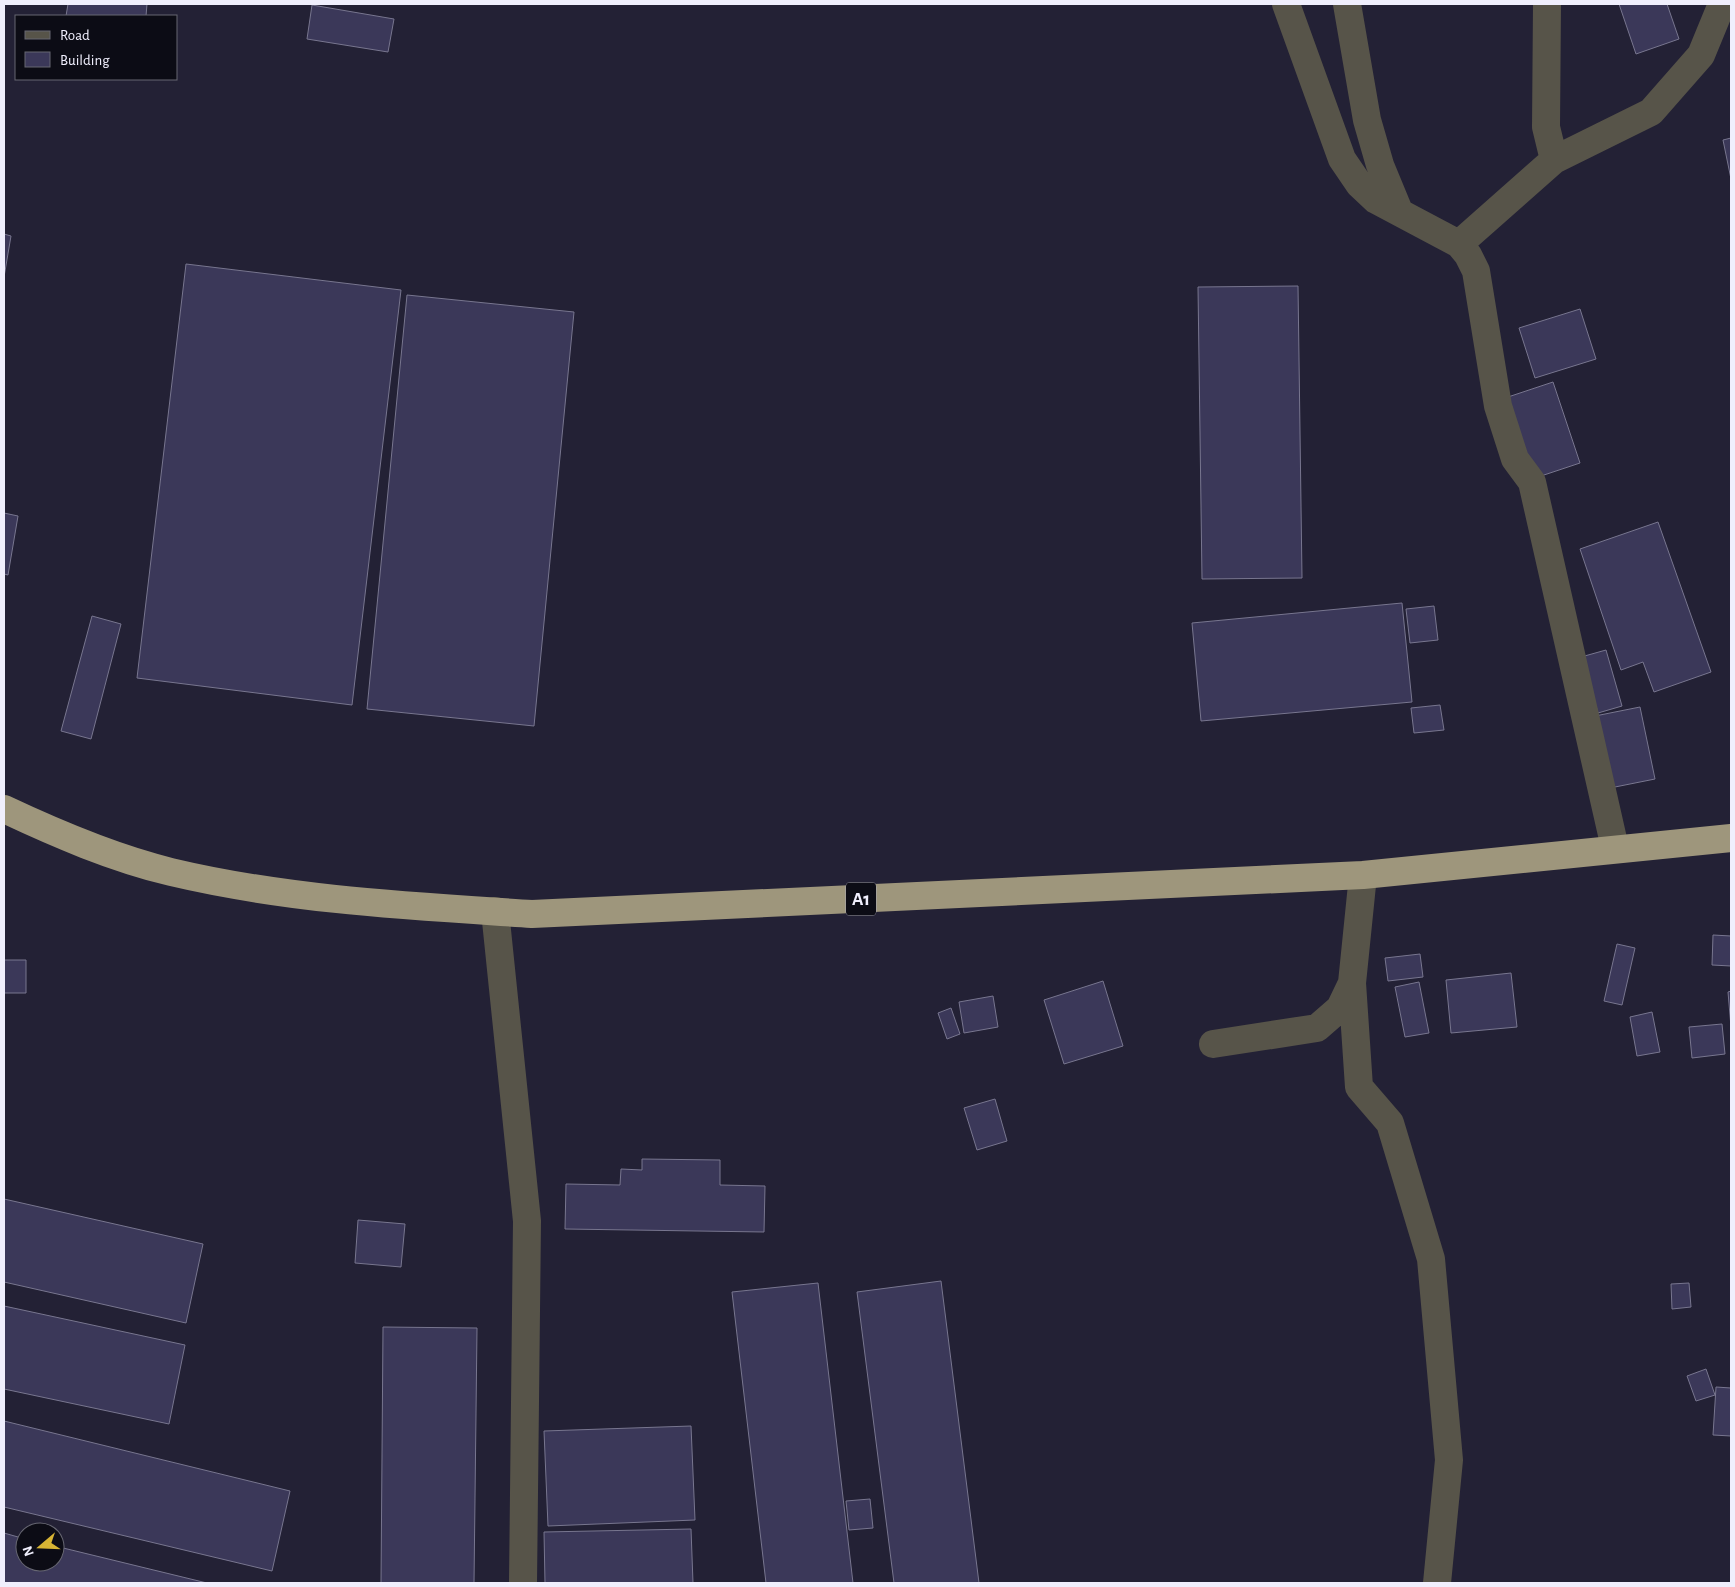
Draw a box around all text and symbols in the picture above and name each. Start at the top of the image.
legend [15,15,178,80]
text: Road [60,28,90,43]
text: Building [60,53,110,68]
road number: A1 [846,882,876,916]
north arrow [15,1522,65,1572]
text: N [20,1544,37,1558]

